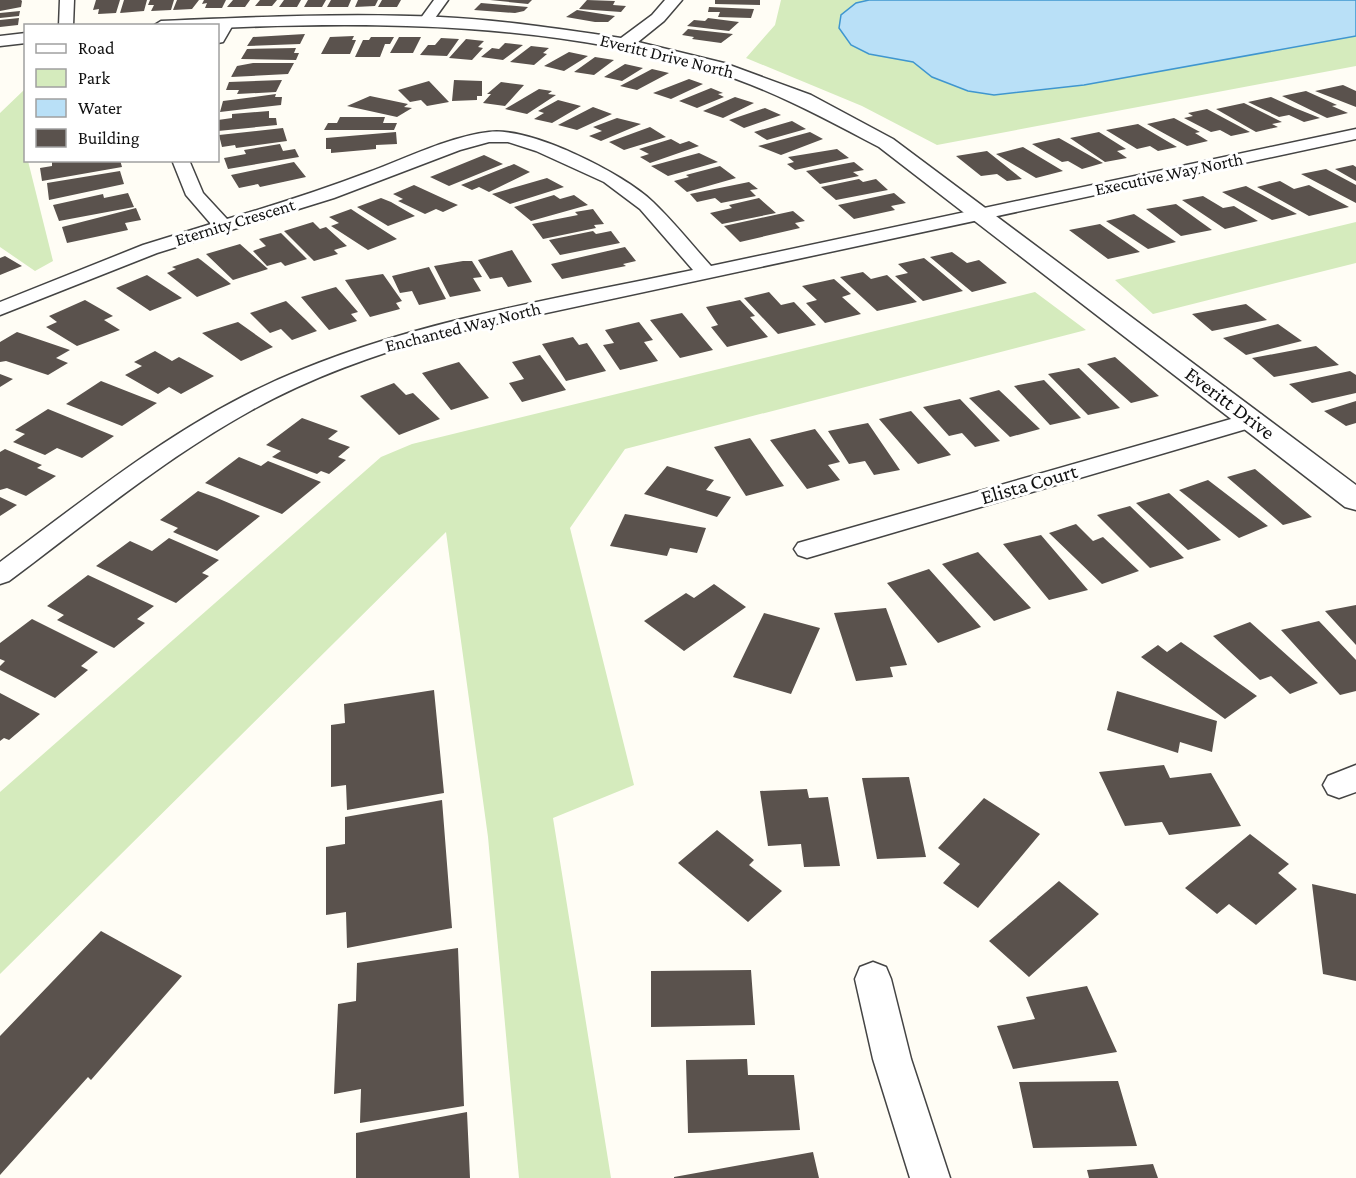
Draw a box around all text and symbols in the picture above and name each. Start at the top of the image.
legend [24,24,219,162]
street label: Everitt Drive North [598,30,736,82]
text: Road [78,38,115,58]
text: Park [78,68,110,88]
text: Water [78,98,123,118]
text: Building [78,128,140,148]
street label: Executive Way North [1093,148,1245,199]
street label: Eternity Crescent [173,194,298,250]
street label: Enchanted Way North [383,298,543,356]
street label: Everitt Drive [1180,361,1280,445]
street label: Elista Court [978,458,1081,509]

